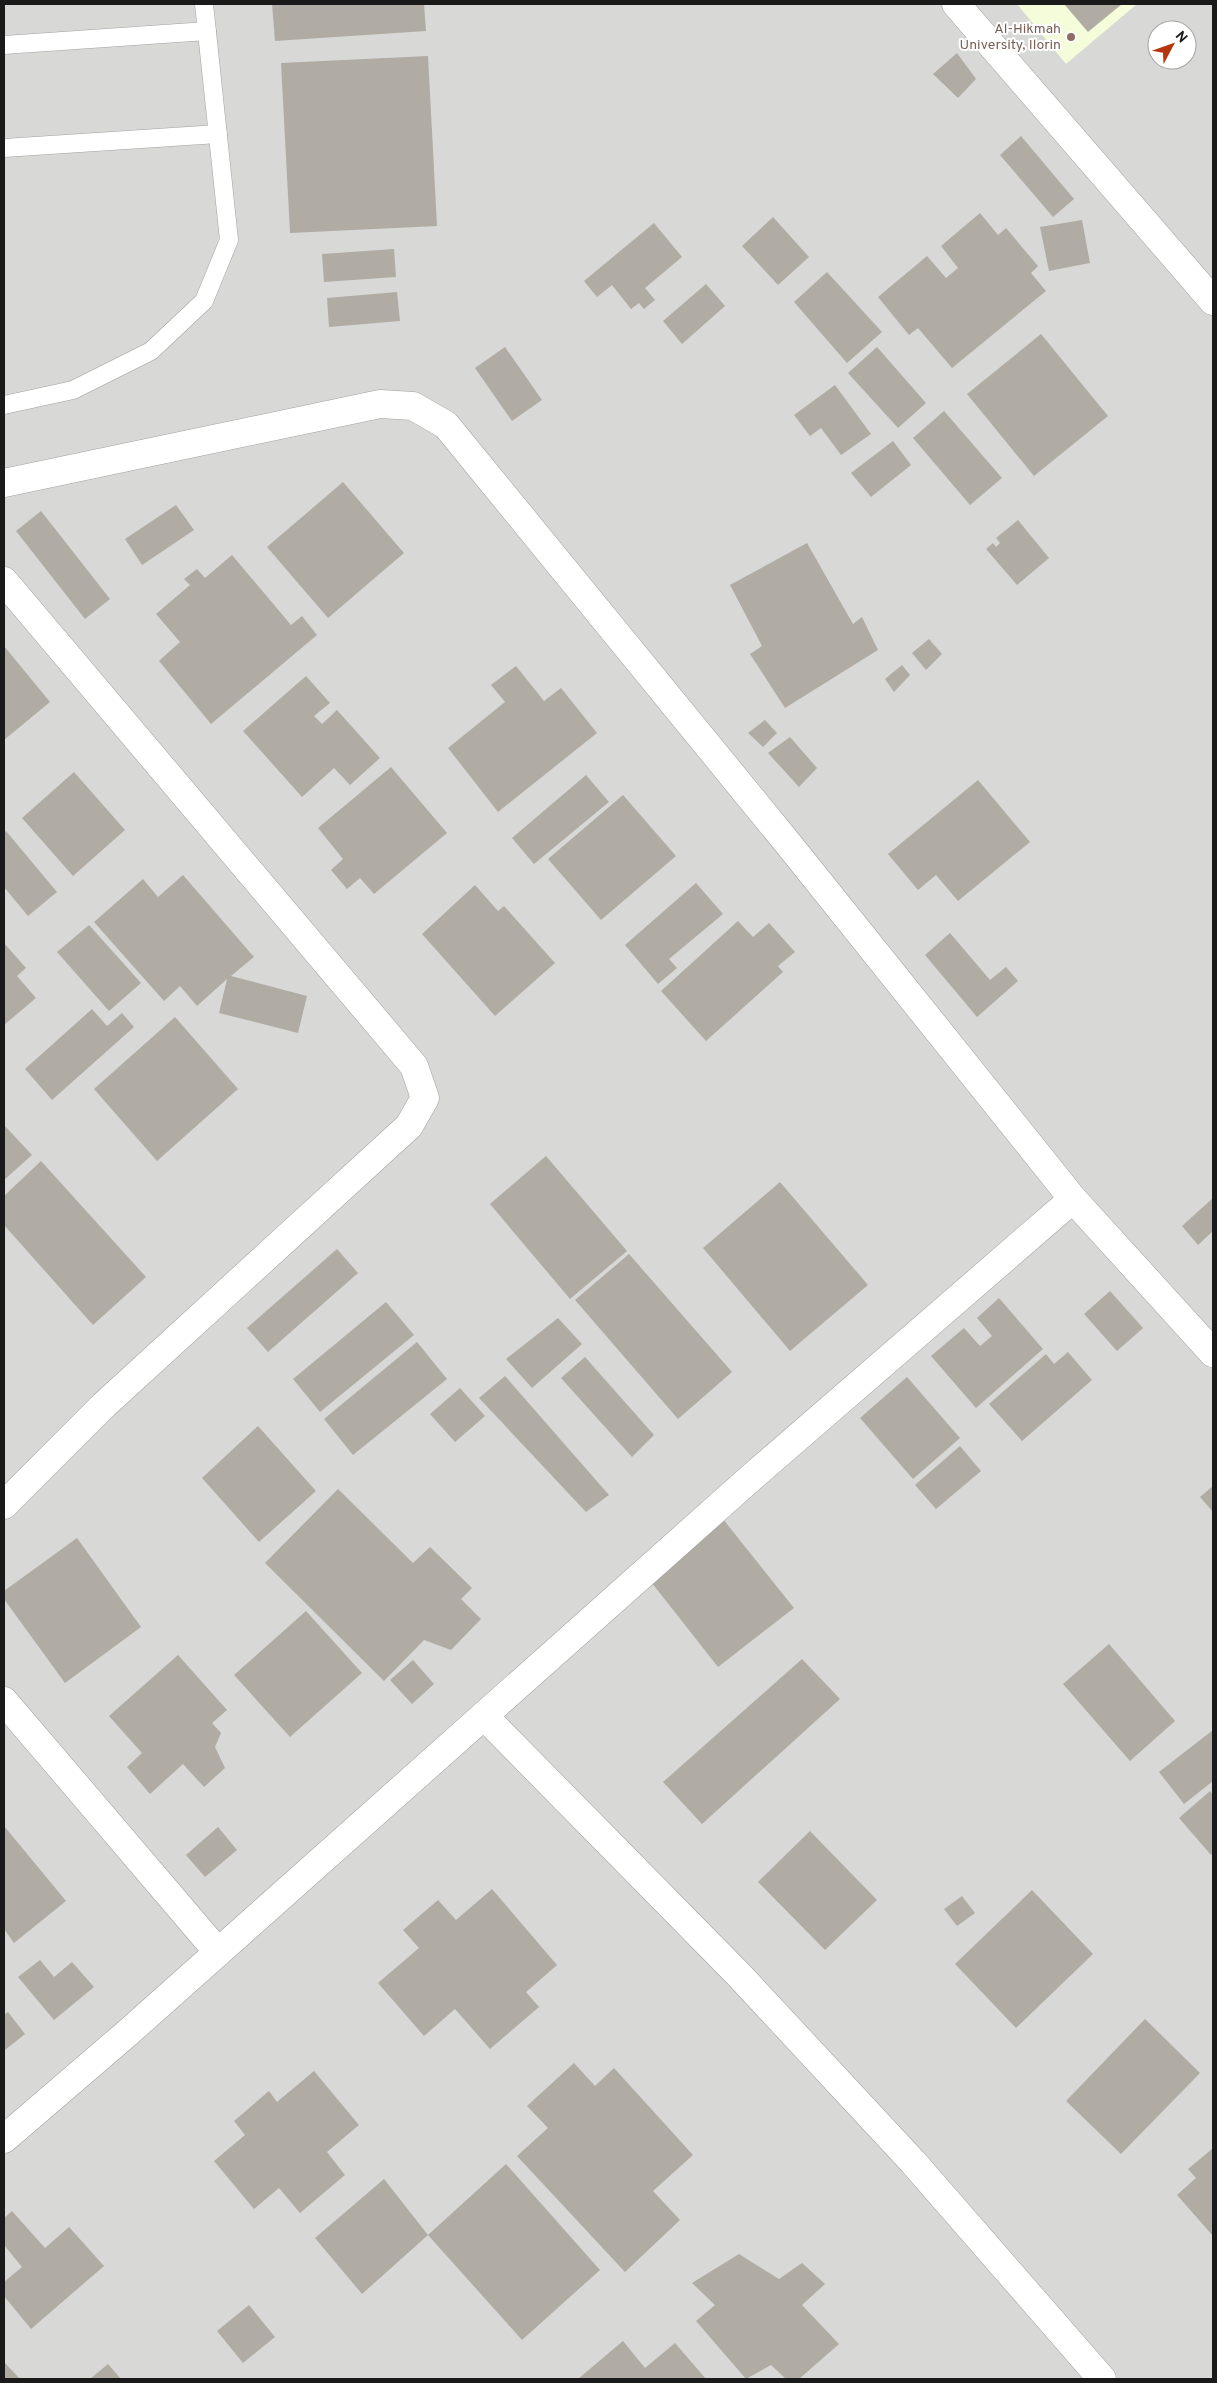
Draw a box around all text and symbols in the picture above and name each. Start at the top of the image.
north arrow [1147,20,1197,70]
place label: Al-Hikmah University, Ilorin [960,21,1061,54]
text: N [1171,28,1190,47]
marker: Al-Hikmah University, Ilorin [1065,31,1077,43]

